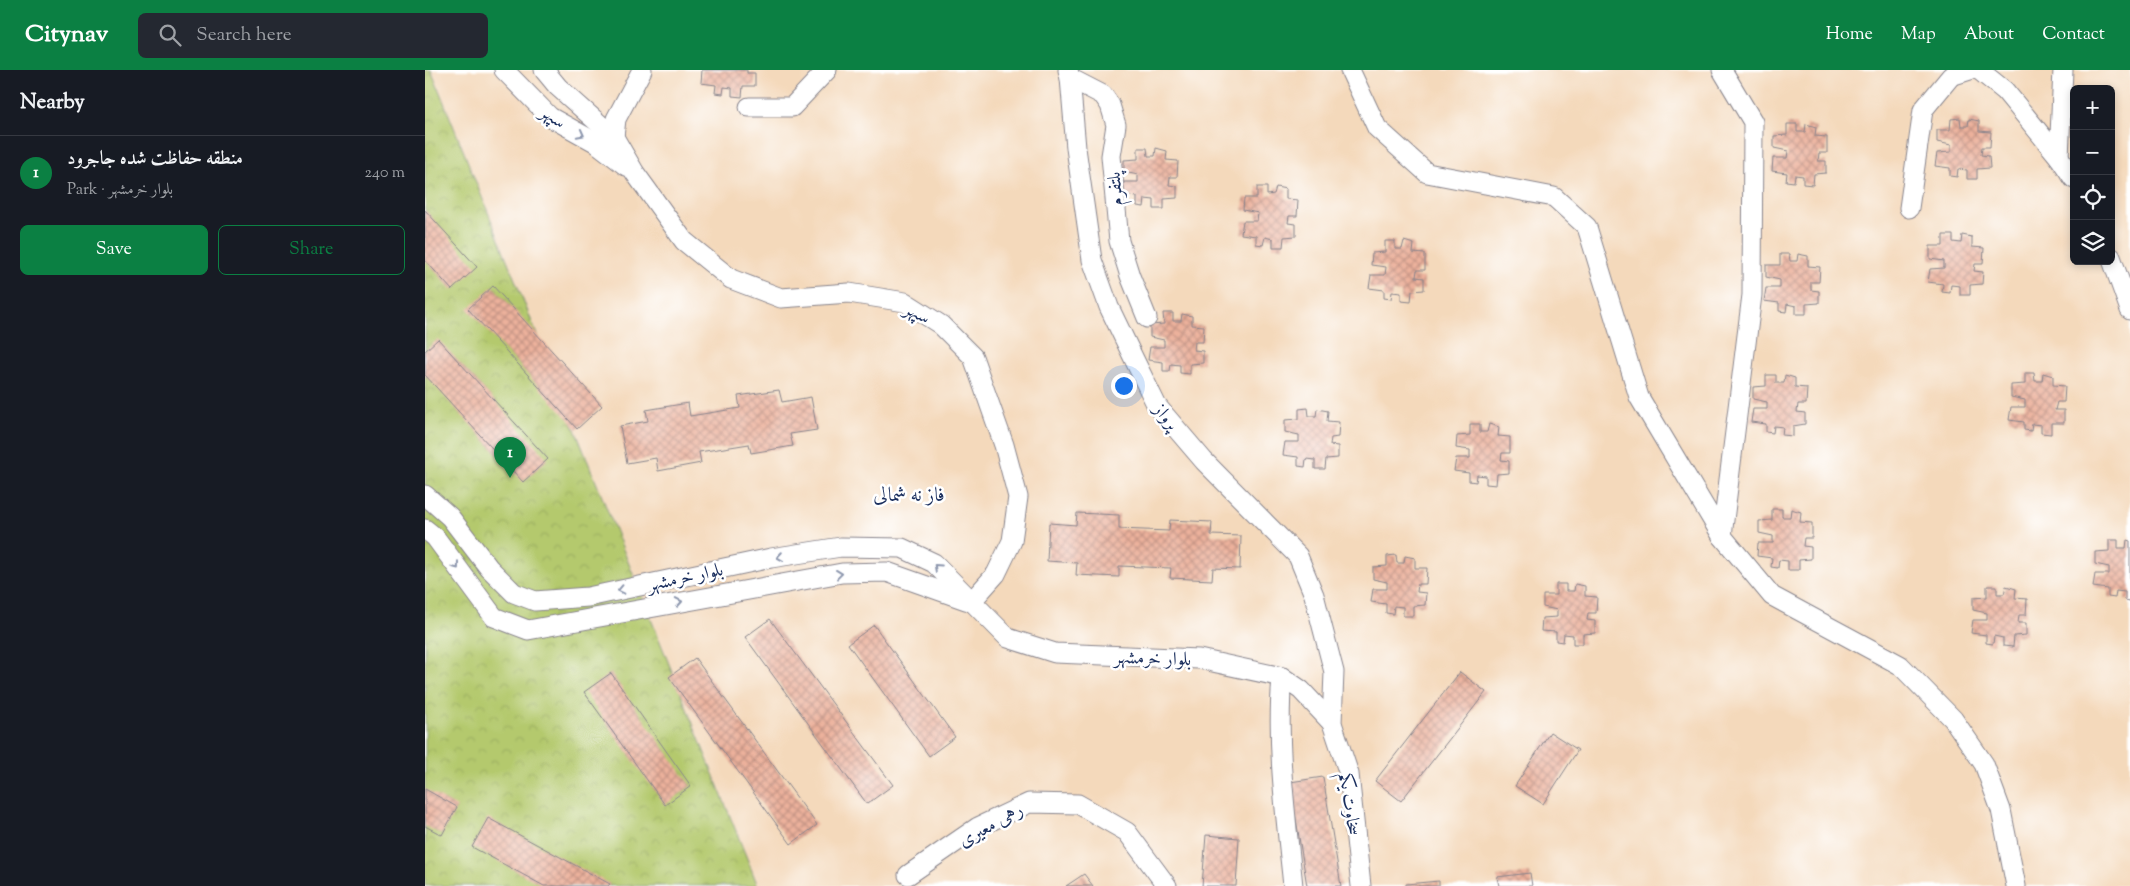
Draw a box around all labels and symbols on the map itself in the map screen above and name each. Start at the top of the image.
street label: سپهر [533,98,571,137]
one-way arrow [576,128,585,138]
street label: پلتفرم [1101,169,1132,207]
street label: سپهر [897,295,935,332]
your location [1111,373,1137,399]
street label: پرواز [1144,396,1185,438]
pin: 1 [494,437,526,478]
district label: فاز نه شمالی [873,482,945,511]
one-way arrow [776,551,784,561]
street label: بلوار خرمشهر [643,557,726,600]
one-way arrow [451,560,459,569]
one-way arrow [933,564,942,573]
one-way arrow [836,569,844,580]
one-way arrow [616,584,625,594]
one-way arrow [675,598,684,608]
street label: بلوار خرمشهر [1112,645,1192,674]
street label: سخاوت یکم [1329,771,1366,838]
street label: رهی معیری [954,797,1029,855]

